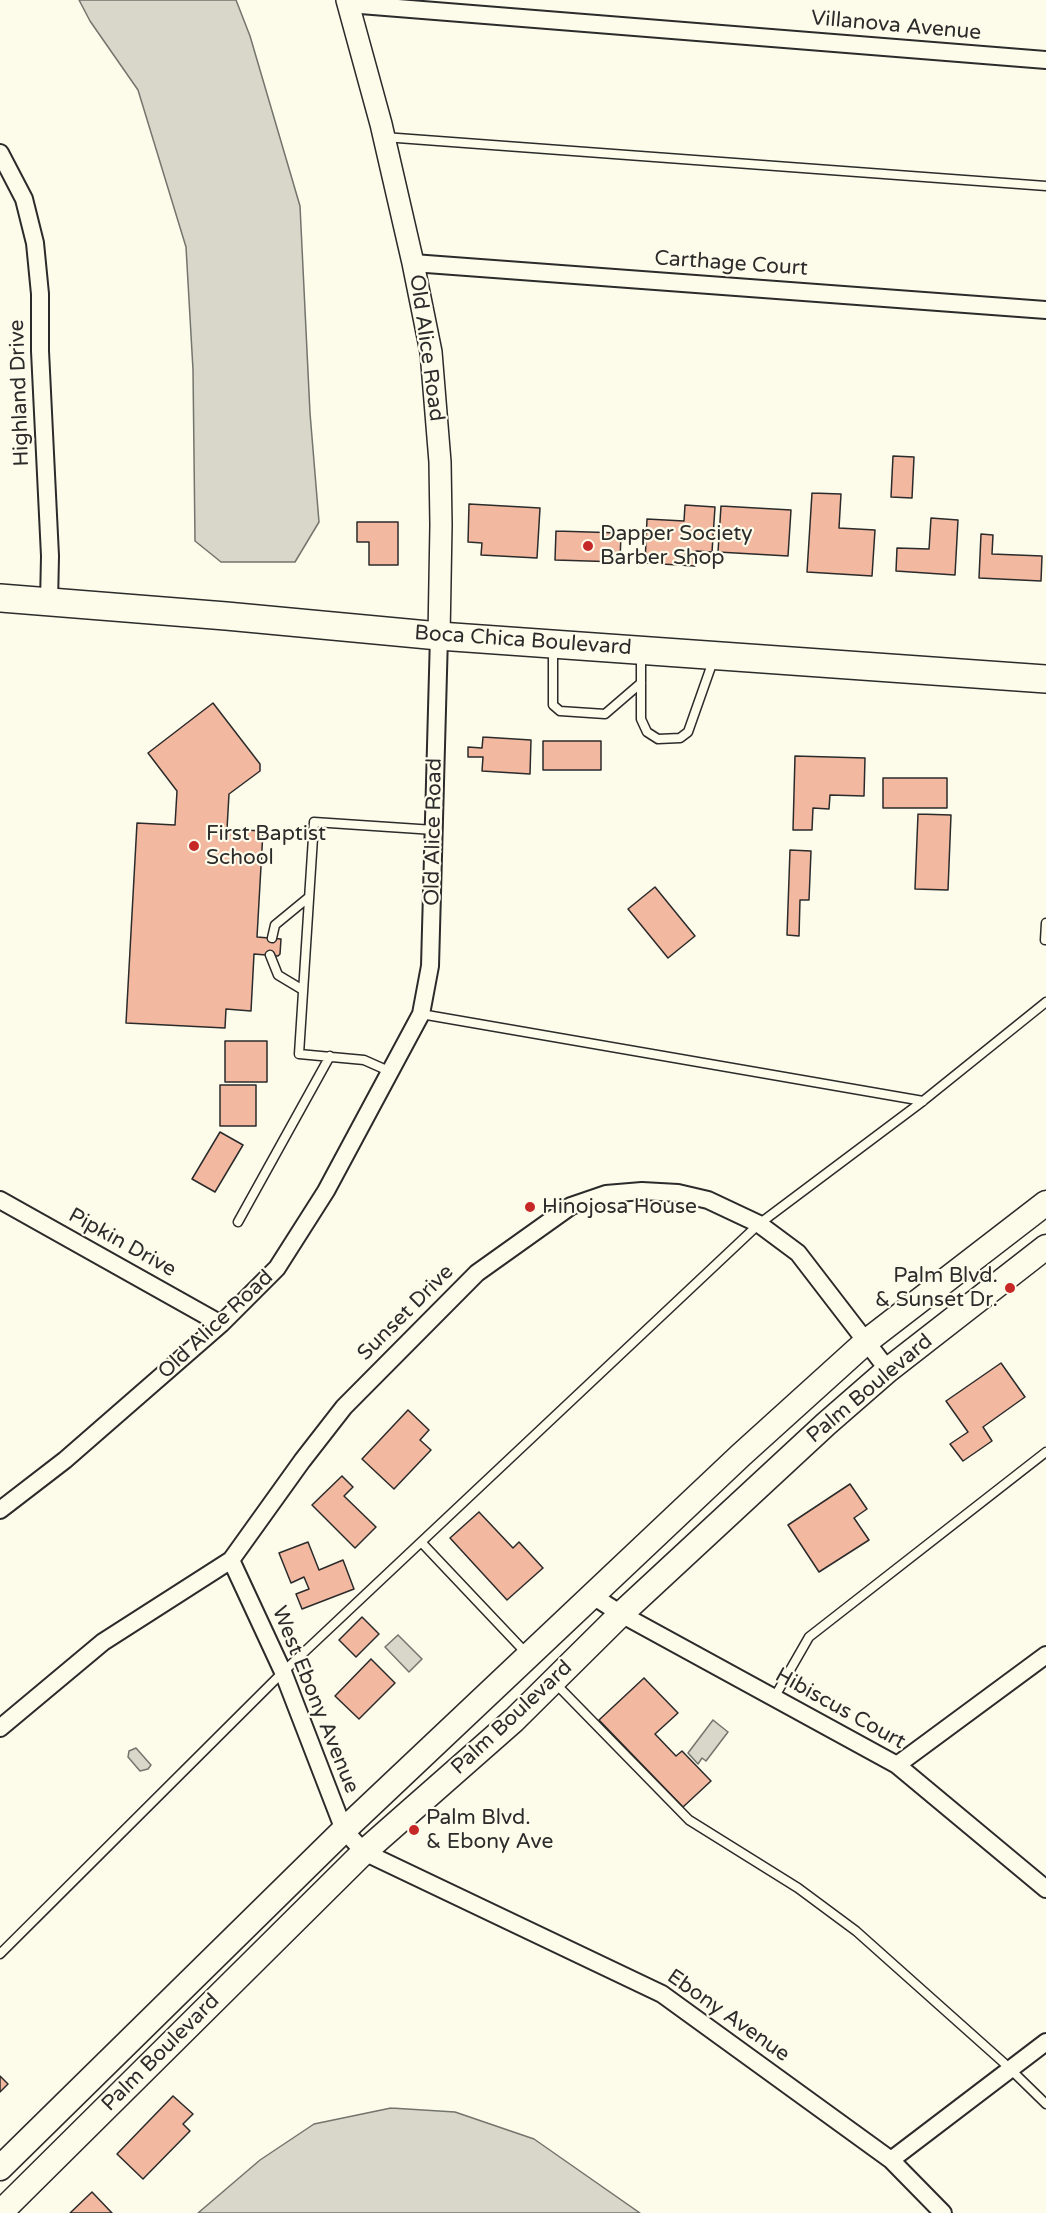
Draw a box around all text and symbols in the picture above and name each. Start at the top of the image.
street label: Villanova Avenue [810,6,982,46]
street label: Carthage Court [654,246,808,282]
street label: Old Alice Road [403,273,449,423]
street label: Highland Drive [5,319,35,467]
place label: Dapper Society Barber Shop [600,521,752,571]
marker: Dapper Society Barber Shop [581,539,595,553]
street label: Boca Chica Boulevard [414,621,632,661]
street label: Old Alice Road [420,758,448,906]
place label: First Baptist School [206,821,326,871]
marker: First Baptist School [187,839,201,853]
place label: Hinojosa House [542,1194,697,1220]
marker: Hinojosa House [523,1200,537,1214]
street label: Pipkin Drive [64,1203,180,1283]
street label: Sunset Drive [353,1260,459,1366]
place label: Palm Blvd. & Sunset Dr. [875,1263,998,1313]
street label: Old Alice Road [153,1265,279,1385]
marker: Palm Blvd. & Sunset Dr. [1003,1281,1017,1295]
street label: Palm Boulevard [802,1329,938,1449]
street label: West Ebony Avenue [266,1603,364,1797]
street label: Palm Boulevard [446,1656,578,1780]
street label: Hibiscus Court [771,1663,909,1755]
place label: Palm Blvd. & Ebony Ave [426,1805,553,1855]
marker: Palm Blvd. & Ebony Ave [407,1823,421,1837]
street label: Ebony Avenue [662,1964,794,2068]
street label: Palm Boulevard [97,1989,225,2117]

